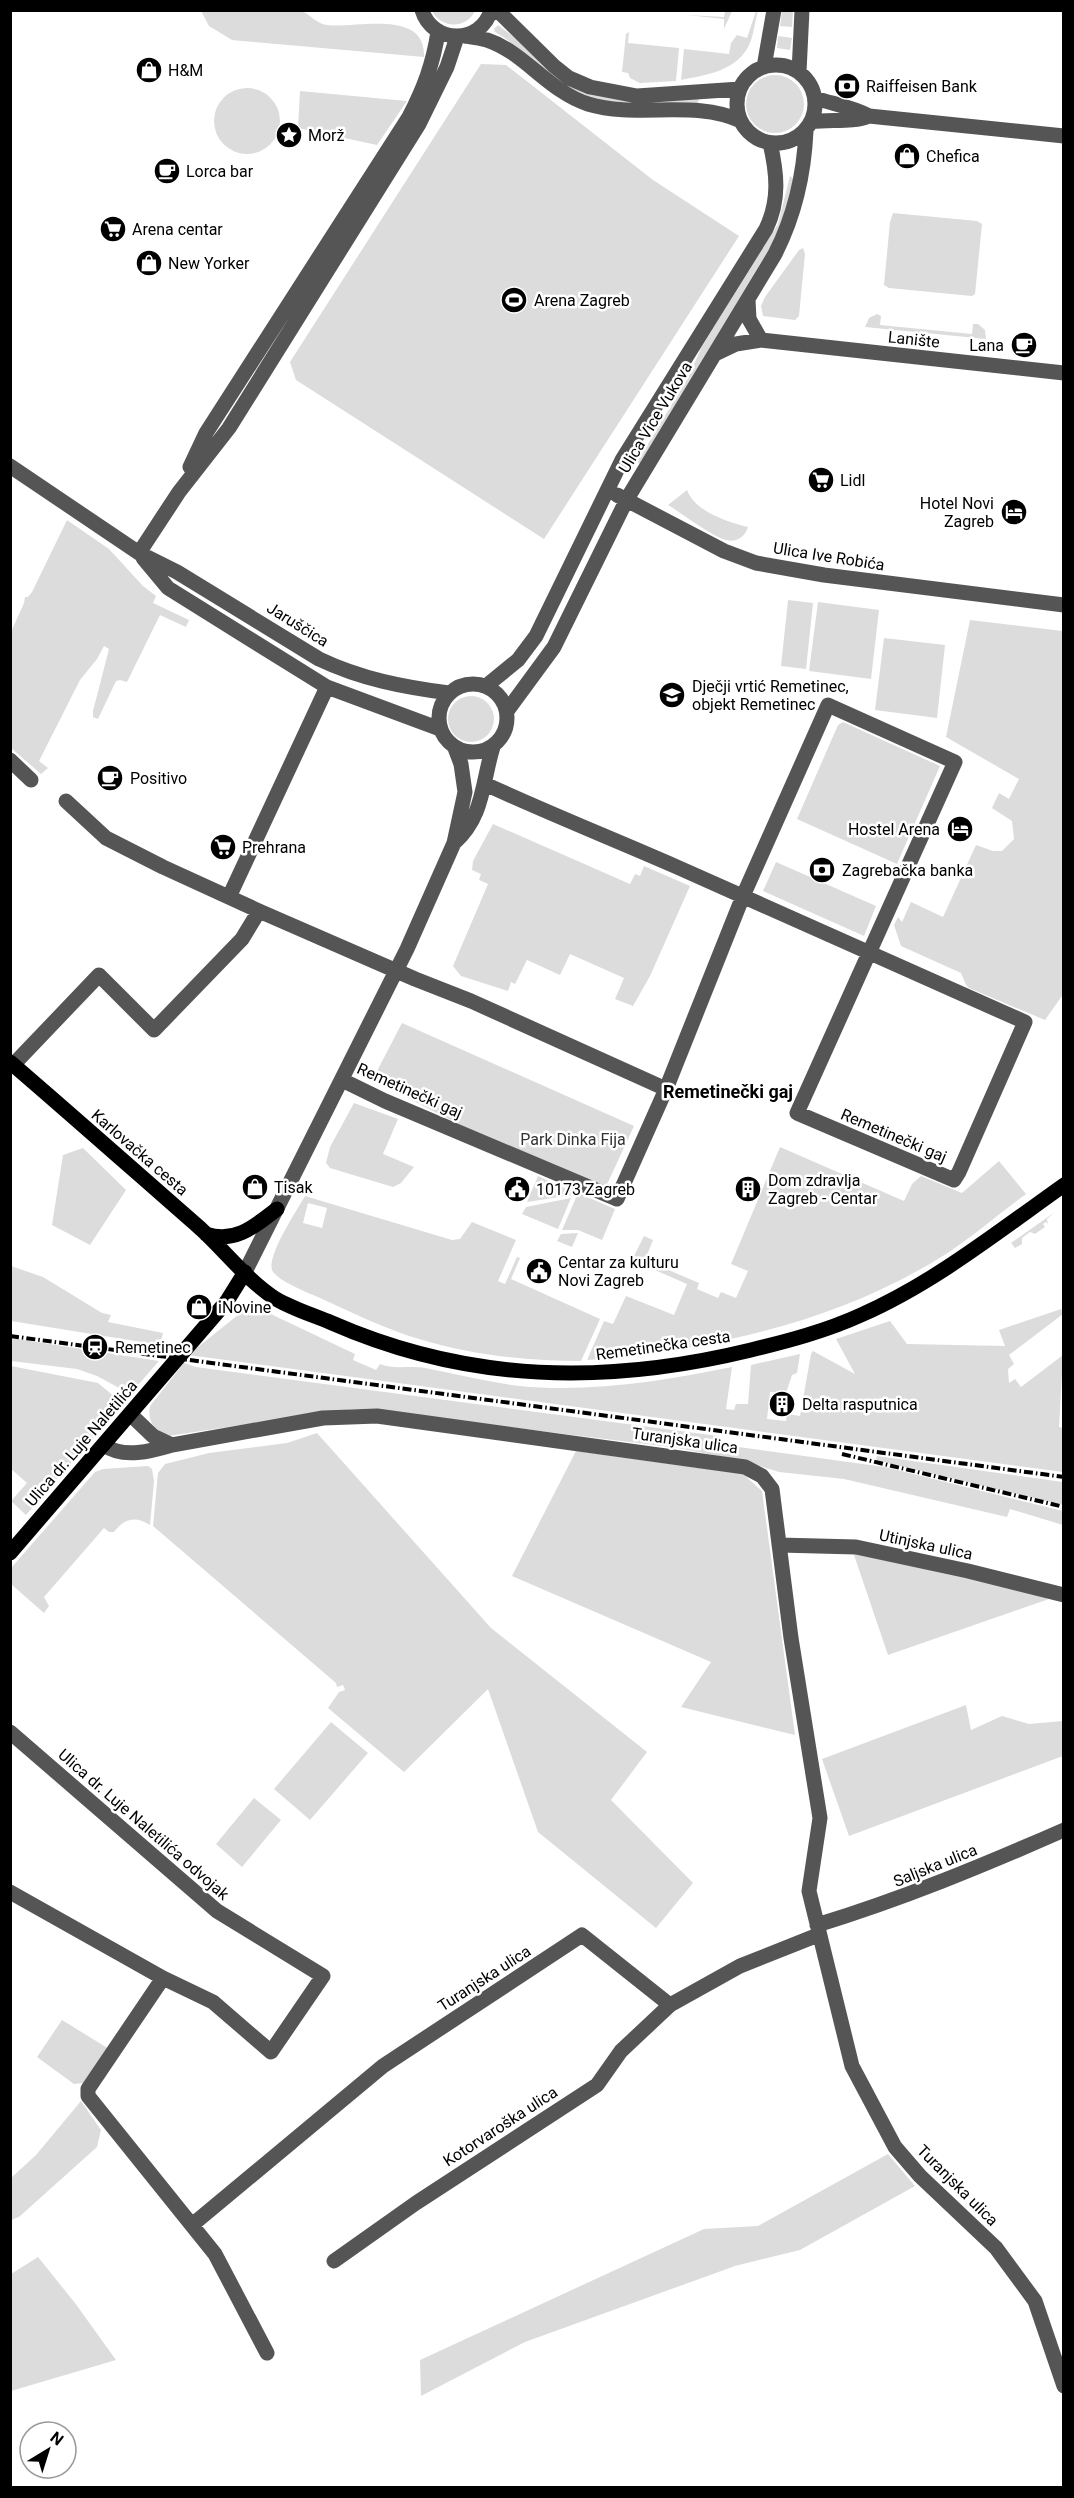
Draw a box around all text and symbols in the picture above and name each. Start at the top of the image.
shop icon: H&M [134,55,164,85]
place label: H&M [168,61,203,80]
bank icon: Raiffeisen Bank [832,71,862,101]
place label: Raiffeisen Bank [866,77,978,96]
place icon: Morž [274,120,304,150]
place label: Morž [308,126,345,145]
shop icon: Chefica [892,141,922,171]
place label: Chefica [926,147,980,166]
cafe icon: Lorca bar [152,156,182,186]
place label: Lorca bar [186,162,254,181]
supermarket icon: Arena centar [98,214,128,244]
place label: Arena centar [132,220,223,239]
shop icon: New Yorker [134,248,164,278]
place label: New Yorker [168,254,250,273]
sports icon: Arena Zagreb [499,285,529,315]
place label: Arena Zagreb [534,291,630,310]
street label: Lanište [887,327,941,352]
cafe icon: Lana [1009,330,1039,360]
place label: Lana [969,336,1004,355]
street label: Ulica Vice Vukova [615,358,696,476]
supermarket icon: Lidl [806,465,836,495]
place label: Lidl [840,471,865,490]
place label: Hotel Novi Zagreb [920,494,994,531]
hotel icon: Hotel Novi Zagreb [999,497,1029,527]
street label: Ulica Ive Robića [772,538,886,575]
street label: Jaruščica [263,598,332,651]
place label: Dječji vrtić Remetinec, objekt Remetinec [692,677,849,714]
school or university icon: Dječji vrtić Remetinec, objekt Remetinec [657,680,687,710]
cafe icon: Positivo [95,763,125,793]
place label: Positivo [130,769,187,788]
hotel icon: Hostel Arena [945,814,975,844]
place label: Hostel Arena [848,820,940,839]
supermarket icon: Prehrana [208,832,238,862]
place label: Prehrana [242,838,306,857]
bank icon: Zagrebačka banka [807,855,837,885]
place label: Zagrebačka banka [842,861,973,880]
street label: Remetinečki gaj [354,1059,465,1122]
district label: Remetinečki gaj [663,1081,793,1102]
street label: Karlovačka cesta [88,1105,192,1199]
street label: Remetinečki gaj [838,1105,950,1166]
park label: Park Dinka Fija [520,1130,626,1149]
place label: Dom zdravlja Zagreb - Centar [768,1171,878,1208]
shop icon: Tisak [240,1172,270,1202]
public building icon: 10173 Zagreb [502,1174,532,1204]
building icon: Dom zdravlja Zagreb - Centar [733,1174,763,1204]
place label: Tisak [274,1178,313,1197]
place label: 10173 Zagreb [536,1180,635,1199]
place label: Centar za kulturu Novi Zagreb [558,1253,679,1290]
public building icon: Centar za kulturu Novi Zagreb [524,1256,554,1286]
shop icon: iNovine [184,1292,214,1322]
place label: iNovine [218,1298,271,1317]
street label: Remetinečka cesta [595,1327,731,1364]
station icon: Remetinec [80,1332,110,1362]
place label: Remetinec [115,1338,191,1357]
street label: Ulica dr. Luje Naletilića [21,1376,141,1510]
building icon: Delta rasputnica [767,1389,797,1419]
place label: Delta rasputnica [802,1395,918,1414]
street label: Turanjska ulica [631,1424,739,1457]
street label: Utinjska ulica [878,1525,974,1564]
street label: Ulica dr. Luje Naletilića odvojak [54,1745,234,1904]
street label: Saljska ulica [891,1840,980,1891]
street label: Turanjska ulica [434,1941,534,2015]
street label: Kotorvaroška ulica [440,2082,561,2170]
street label: Turanjska ulica [913,2141,1002,2230]
north arrow [18,2420,78,2480]
text: N [47,2428,67,2450]

